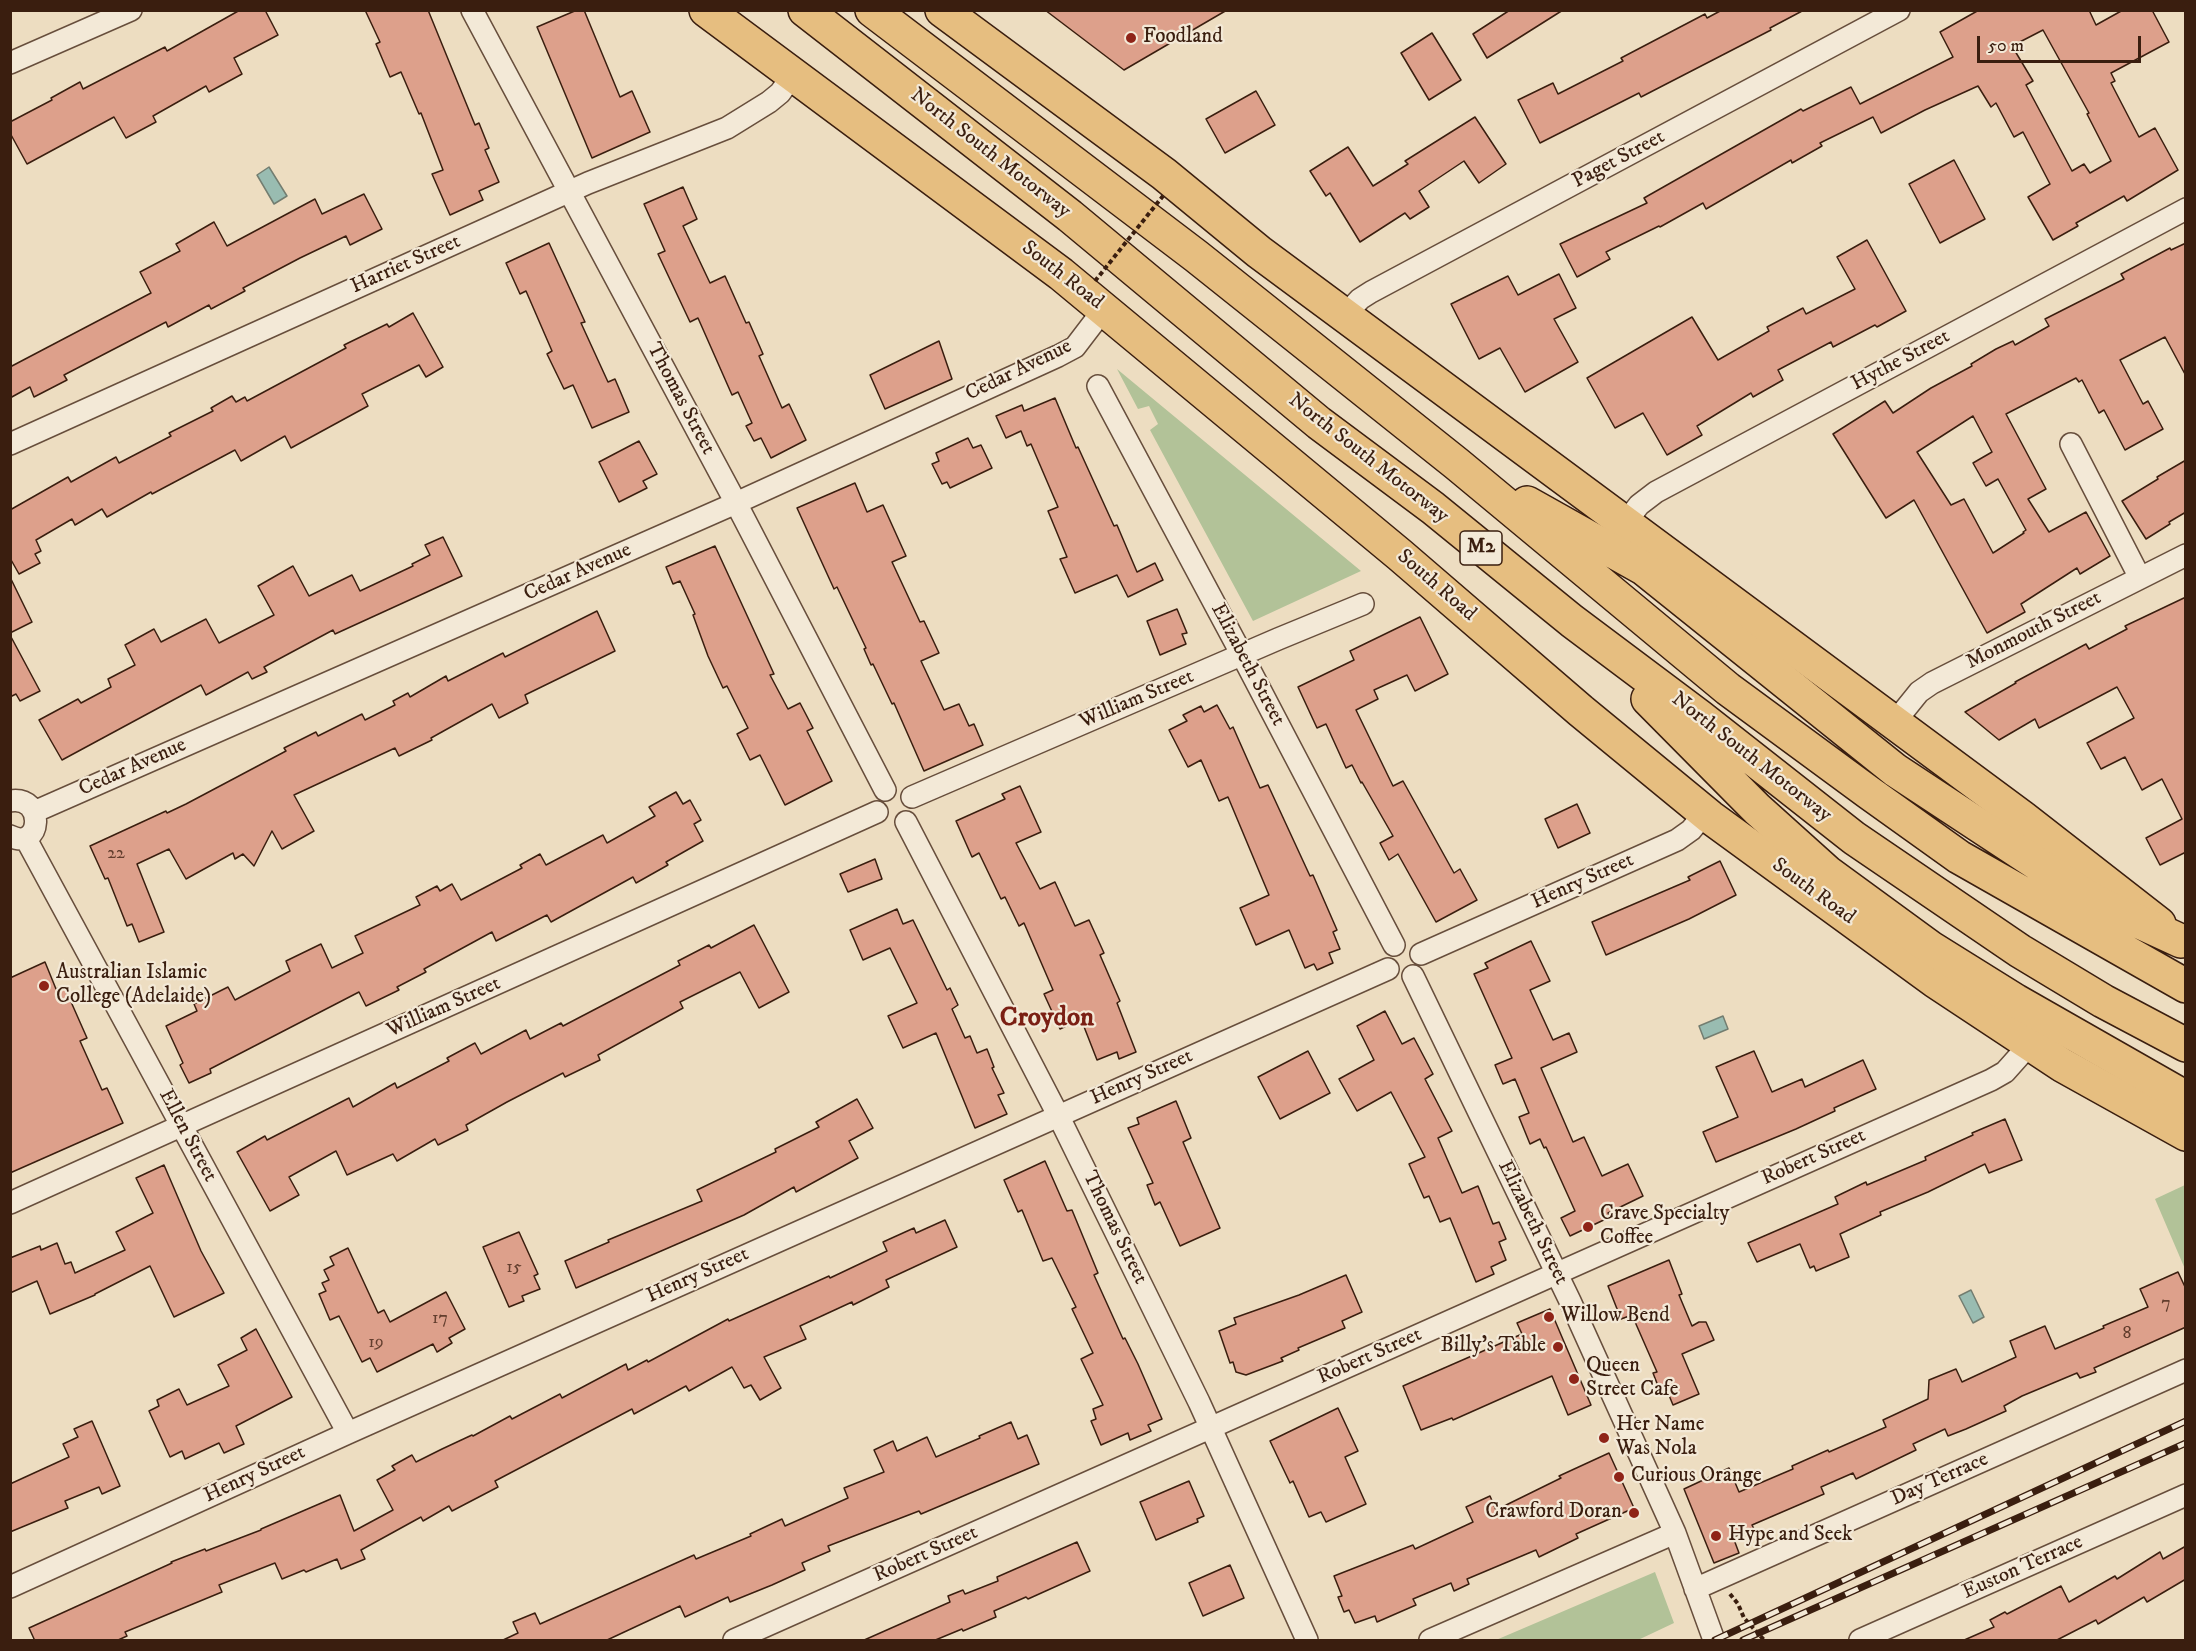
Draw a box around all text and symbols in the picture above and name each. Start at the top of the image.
scale bar [1980,24,2144,62]
place label: Foodland [1143,25,1223,51]
marker: Foodland [1124,31,1138,45]
text: 50 m [1988,35,2024,57]
street label: North South Motorway [905,83,1075,225]
street label: Paget Street [1569,125,1669,195]
street label: Harriet Street [347,230,465,300]
street label: South Road [1016,236,1108,316]
street label: Hythe Street [1848,325,1954,397]
street label: Cedar Avenue [962,334,1076,408]
street label: Thomas Street [640,339,720,459]
street label: North South Motorway [1283,388,1453,530]
road number: M2 [1460,531,1502,565]
street label: Cedar Avenue [520,538,636,608]
street label: South Road [1391,545,1481,627]
street label: Monmouth Street [1962,586,2106,676]
street label: Elizabeth Street [1204,599,1290,731]
street label: William Street [1076,665,1198,735]
street label: North South Motorway [1666,687,1836,829]
street label: Cedar Avenue [75,733,191,803]
house number: 22 [107,843,125,865]
street label: Henry Street [1528,848,1638,916]
street label: South Road [1766,853,1860,931]
place label: Australian Islamic College (Adelaide) [56,961,211,1011]
street label: William Street [383,972,505,1044]
marker: Australian Islamic College (Adelaide) [37,979,51,993]
district label: Croydon [1000,1003,1094,1035]
street label: Henry Street [1087,1044,1197,1112]
street label: Ellen Street [152,1085,222,1187]
street label: Robert Street [1758,1124,1870,1192]
street label: Elizabeth Street [1491,1157,1573,1289]
street label: Thomas Street [1076,1167,1152,1289]
place label: Crave Specialty Coffee [1600,1202,1729,1252]
marker: Crave Specialty Coffee [1581,1220,1595,1234]
street label: Henry Street [643,1242,753,1310]
house number: 15 [506,1257,522,1279]
house number: 7 [2161,1293,2171,1315]
place label: Willow Bend [1561,1304,1670,1330]
house number: 17 [432,1308,448,1330]
marker: Willow Bend [1542,1310,1556,1324]
street label: Robert Street [1314,1323,1426,1391]
house number: 8 [2122,1323,2132,1345]
house number: 19 [368,1332,384,1354]
place label: Billy's Table [1441,1334,1546,1360]
marker: Billy's Table [1551,1340,1565,1354]
place label: Queen Street Cafe [1586,1354,1678,1404]
marker: Queen Street Cafe [1567,1372,1581,1386]
place label: Her Name Was Nola [1616,1413,1704,1463]
marker: Her Name Was Nola [1597,1431,1611,1445]
street label: Henry Street [200,1441,310,1509]
street label: Day Terrace [1888,1447,1992,1513]
place label: Curious Orange [1631,1464,1762,1490]
marker: Curious Orange [1612,1470,1626,1484]
place label: Crawford Doran [1485,1500,1622,1526]
marker: Crawford Doran [1627,1506,1641,1520]
street label: Robert Street [870,1521,982,1589]
place label: Hype and Seek [1728,1523,1852,1549]
marker: Hype and Seek [1709,1529,1723,1543]
street label: Euston Terrace [1959,1530,2087,1606]

